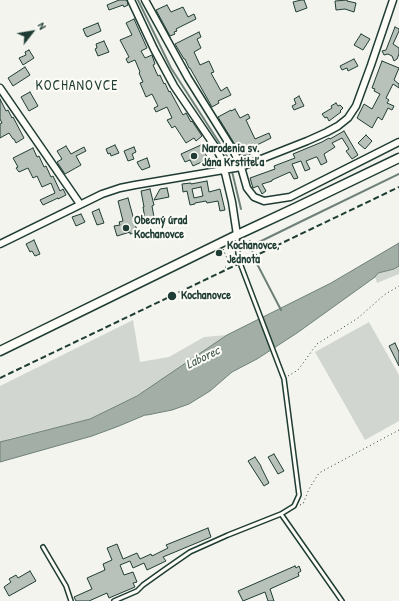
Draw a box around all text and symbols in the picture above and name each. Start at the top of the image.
north arrow [12,12,52,52]
text: N [35,20,50,32]
district label: KOCHANOVCE [35,78,119,94]
place label: Narodenia sv. Jána Krstiteľa [202,142,264,170]
marker: Narodenia sv. Jána Krstiteľa [189,151,199,161]
place label: Obecný úrad Kochanovce [134,214,187,242]
marker: Obecný úrad Kochanovce [121,223,131,233]
place label: Kochanovce, Jednota [227,239,279,267]
marker: Kochanovce, Jednota [214,248,224,258]
place label: Kochanovce [181,289,231,303]
marker: Kochanovce [166,290,178,302]
water label: Laborec [184,343,222,373]

